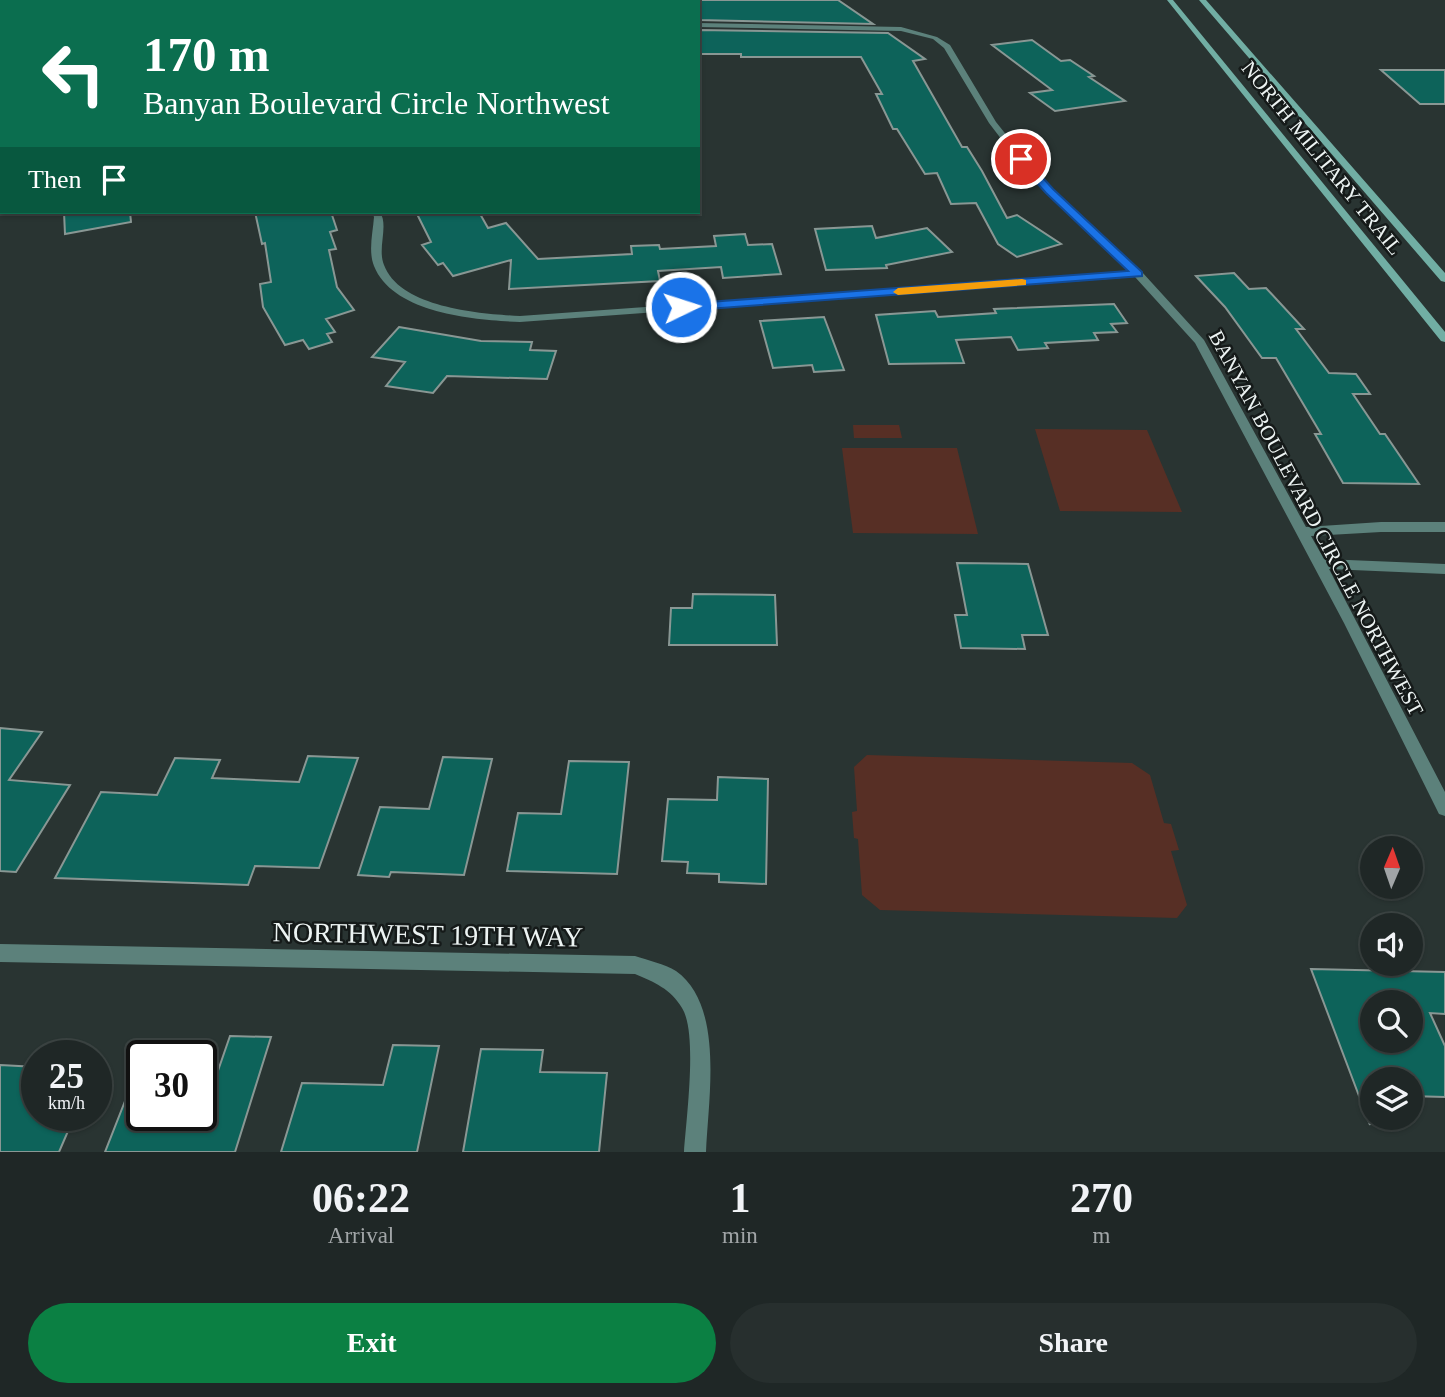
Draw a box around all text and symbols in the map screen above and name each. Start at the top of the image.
text: 170 m [143,27,270,82]
icon: left [28,28,119,119]
street label: NORTH MILITARY TRAIL [1237,56,1407,260]
text: Banyan Boulevard Circle Northwest [143,85,610,121]
pin [991,129,1051,189]
icon: arrive [1002,140,1040,178]
icon: arrive [95,161,133,199]
text: Then [28,165,81,194]
position arrow [644,270,718,344]
street label: BANYAN BOULEVARD CIRCLE NORTHWEST [1204,326,1428,720]
north arrow [1360,836,1423,900]
map controls [1360,836,1423,1130]
button: sound [1360,913,1423,976]
street label: NORTHWEST 19TH WAY [273,916,583,953]
button: search [1360,990,1423,1053]
speed limit sign: 30 [126,1040,217,1131]
text: 25 [49,1057,84,1096]
button: layers [1360,1067,1423,1130]
text: km/h [48,1093,85,1113]
text: 06:22 [312,1175,410,1221]
text: 1 [729,1175,750,1221]
text: 270 [1070,1175,1133,1221]
text: Arrival [328,1223,394,1248]
text: min [722,1223,758,1248]
text: m [1092,1223,1110,1248]
button: Exit [28,1303,716,1383]
button: Share [730,1303,1417,1383]

